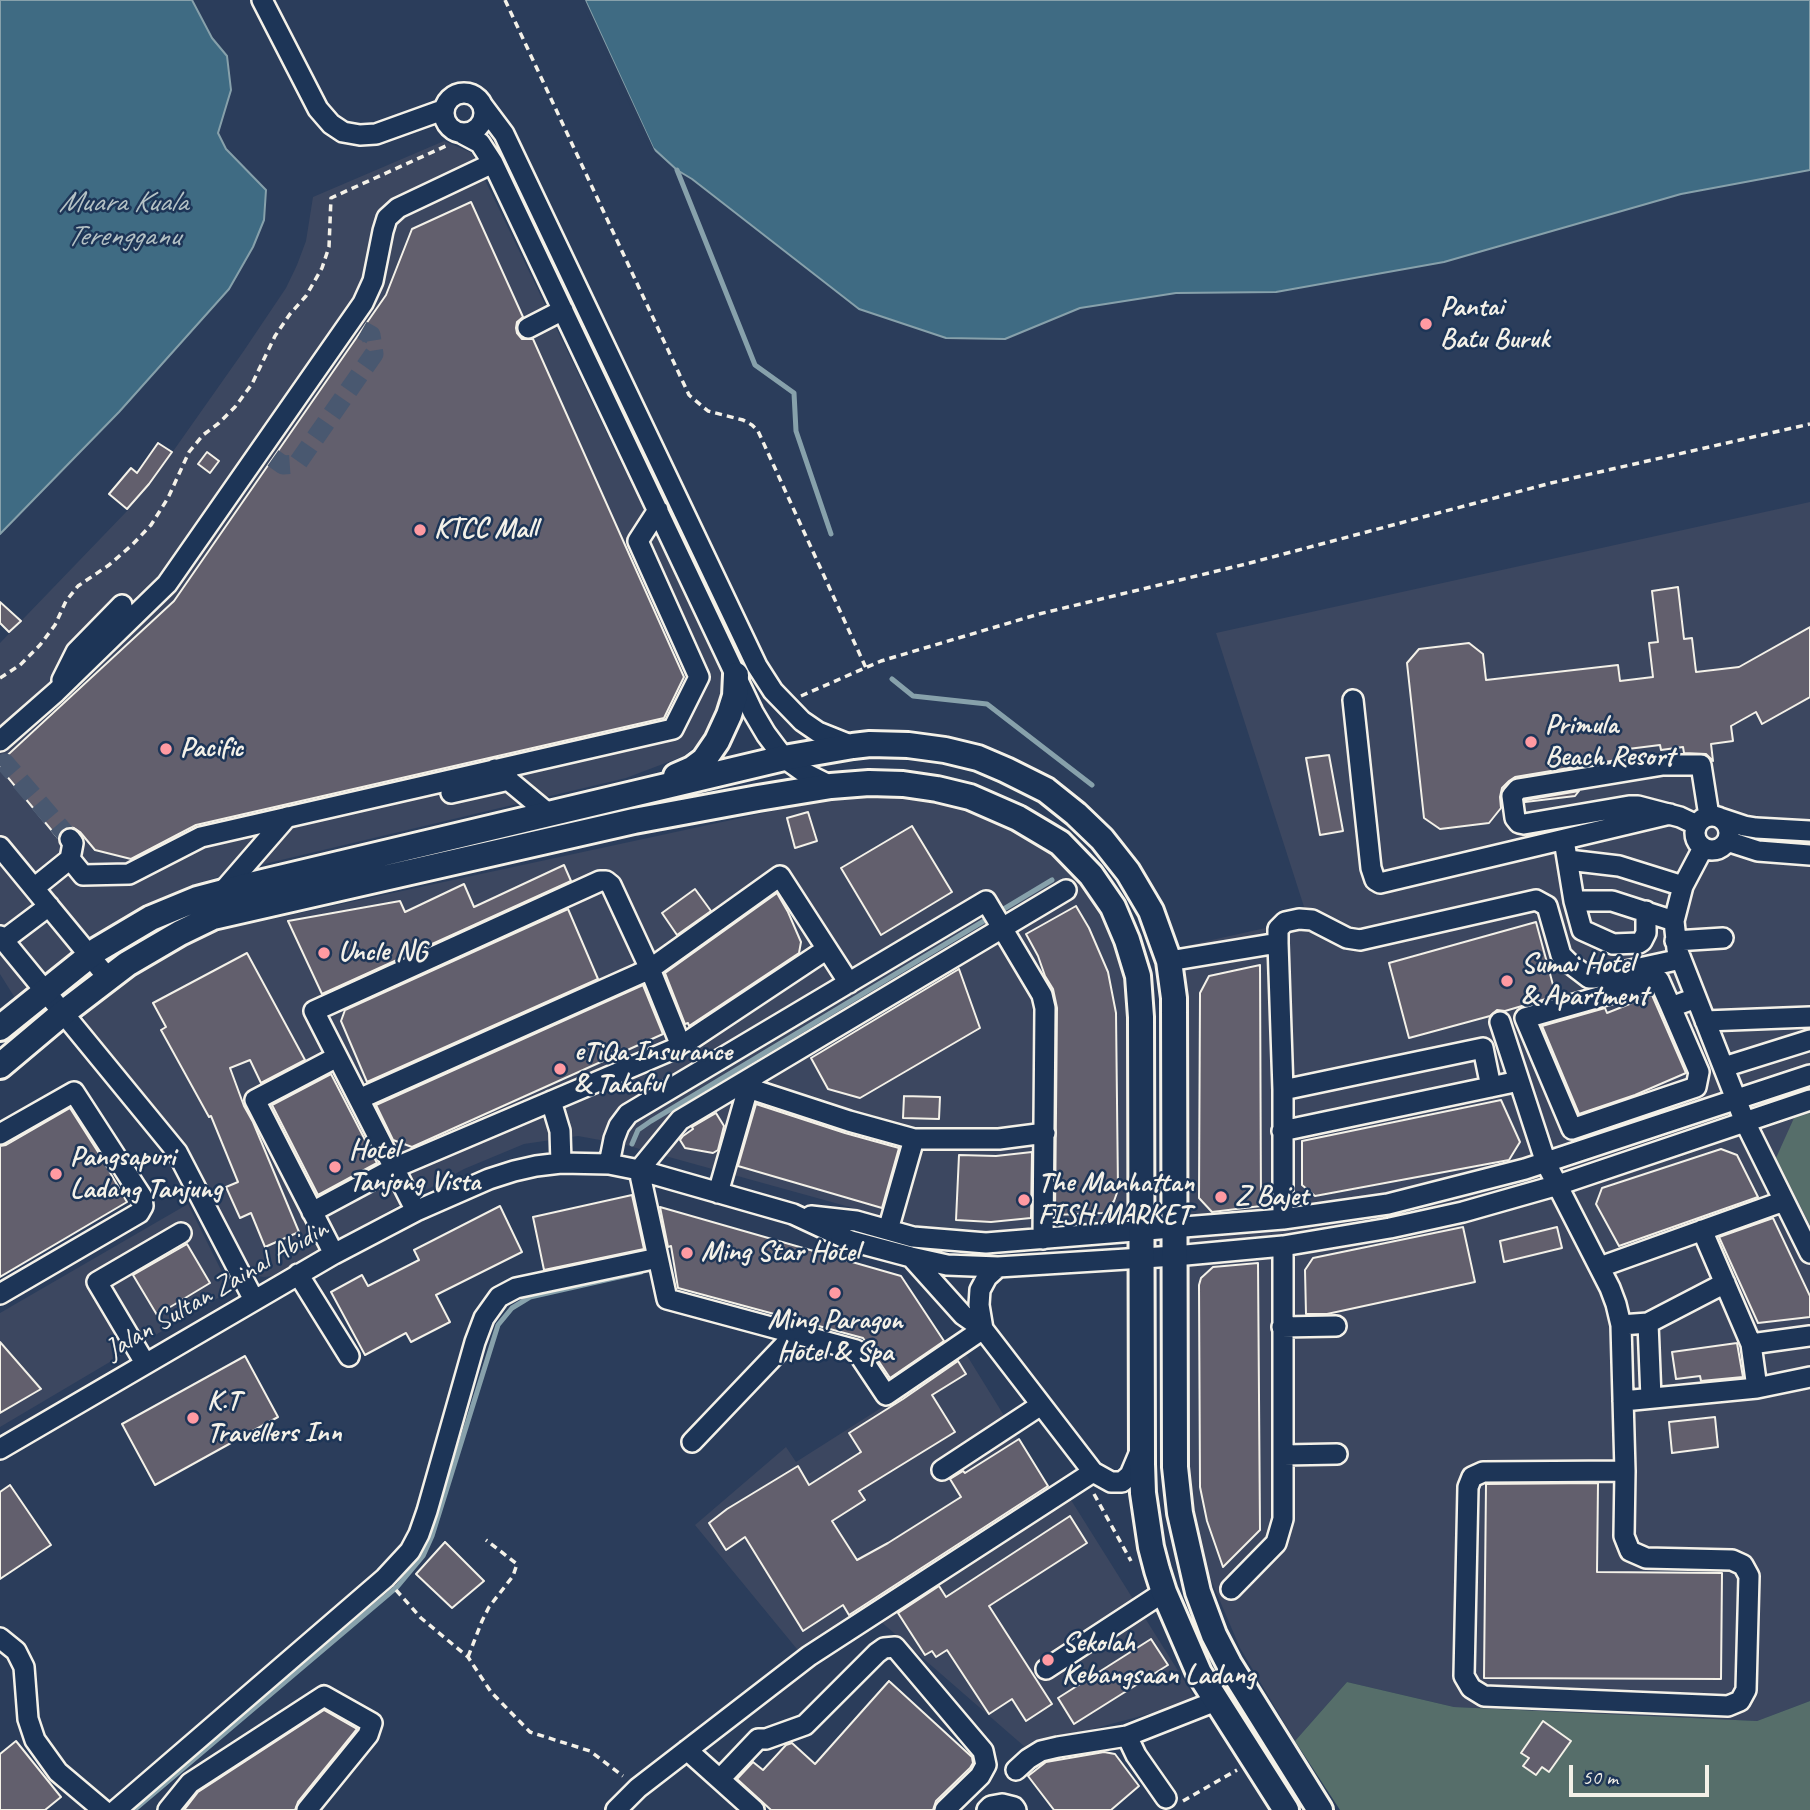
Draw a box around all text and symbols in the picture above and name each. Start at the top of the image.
water label: Muara Kuala Terengganu [59,185,187,256]
place label: Pantai Batu Buruk [1440,291,1549,357]
marker: Pantai Batu Buruk [1418,316,1434,332]
place label: KTCC Mall [434,513,537,547]
marker: KTCC Mall [412,522,428,538]
place label: Primula Beach Resort [1545,709,1674,775]
place label: Pacific [180,732,243,766]
marker: Primula Beach Resort [1523,734,1539,750]
marker: Pacific [158,741,174,757]
place label: Uncle NG [338,936,427,970]
marker: Uncle NG [316,945,332,961]
place label: Sumai Hotel & Apartment [1521,948,1648,1014]
marker: Sumai Hotel & Apartment [1499,973,1515,989]
place label: eTiQa Insurance & Takaful [574,1036,732,1102]
marker: eTiQa Insurance & Takaful [552,1061,568,1077]
place label: Hotel Tanjong Vista [349,1134,480,1200]
place label: Pangsapuri Ladang Tanjung [70,1141,222,1207]
marker: Hotel Tanjong Vista [327,1159,343,1175]
marker: Pangsapuri Ladang Tanjung [48,1166,64,1182]
place label: The Manhattan FISH MARKET [1038,1167,1194,1233]
place label: Z Bajet [1235,1180,1308,1214]
marker: Z Bajet [1213,1189,1229,1205]
marker: The Manhattan FISH MARKET [1016,1192,1032,1208]
street label: Jalan Sultan Zainal Abidin [100,1213,334,1367]
place label: Ming Star Hotel [701,1236,860,1270]
marker: Ming Star Hotel [679,1245,695,1261]
marker: Ming Paragon Hotel & Spa [827,1285,843,1301]
place label: Ming Paragon Hotel & Spa [767,1304,903,1370]
place label: K.T Travellers Inn [207,1385,341,1451]
marker: K.T Travellers Inn [185,1410,201,1426]
place label: Sekolah Kebangsaan Ladang [1062,1627,1255,1693]
marker: Sekolah Kebangsaan Ladang [1040,1652,1056,1668]
scale bar [1572,1750,1712,1794]
text: 50 m [1582,1764,1618,1790]

